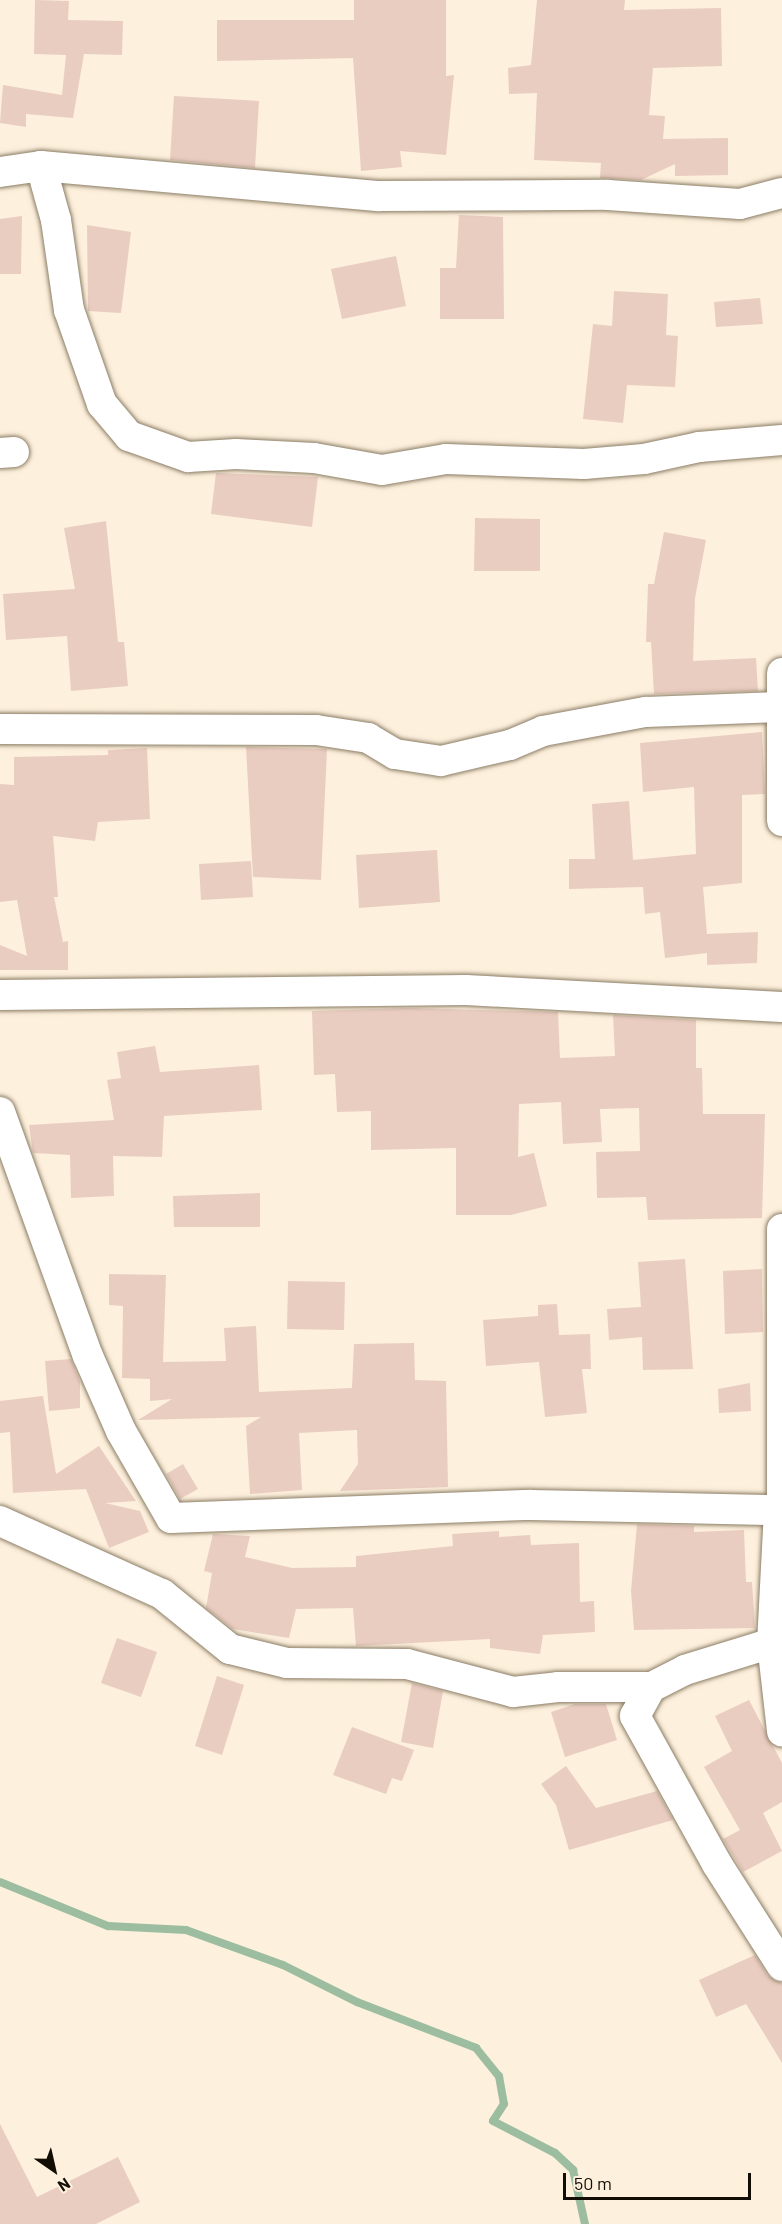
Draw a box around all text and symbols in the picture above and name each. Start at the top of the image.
north arrow [24,2140,84,2200]
scale bar [566,2161,754,2199]
text: 50 m [574,2172,612,2194]
text: N [55,2174,74,2196]

